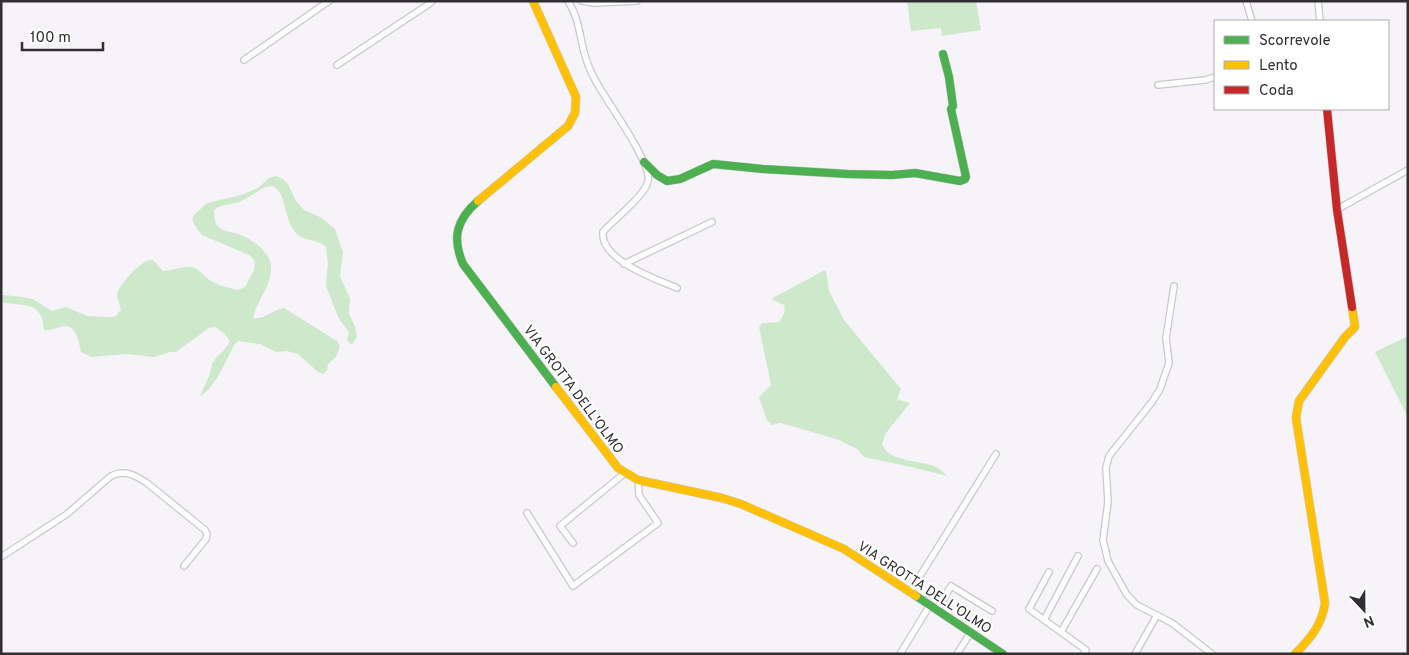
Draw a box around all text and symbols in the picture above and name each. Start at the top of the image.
scale bar [22,20,104,52]
legend [1214,20,1389,110]
text: 100 m [30,29,71,48]
text: Scorrevole [1259,32,1331,51]
text: Lento [1259,57,1298,76]
text: Coda [1259,82,1294,101]
street label: VIA GROTTA DELL'OLMO [519,322,627,457]
street label: VIA GROTTA DELL'OLMO [854,539,994,638]
north arrow [1339,585,1389,635]
text: N [1360,611,1376,630]

